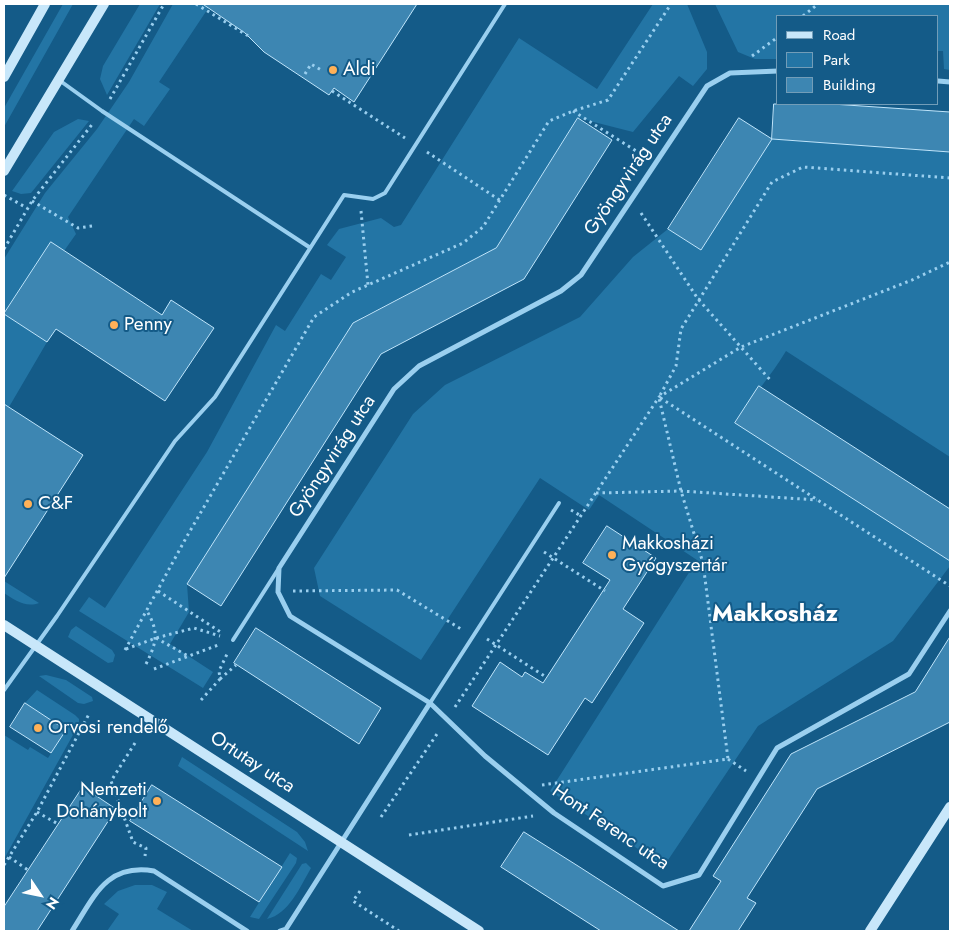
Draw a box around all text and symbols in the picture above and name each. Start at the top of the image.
legend [776,15,939,105]
text: Road [823,24,855,46]
text: Park [823,49,850,71]
place label: Aldi [343,59,376,81]
marker: Aldi [327,64,339,76]
text: Building [823,74,875,96]
street label: Gyöngyvirág utca [580,110,678,240]
place label: Penny [124,314,172,336]
marker: Penny [108,319,120,331]
street label: Gyöngyvirág utca [285,391,381,523]
place label: C&F [38,493,73,515]
marker: C&F [22,498,34,510]
place label: Makkosházi Gyógyszertár [622,533,727,577]
marker: Makkosházi Gyógyszertár [606,549,618,561]
district label: Makkosház [712,601,838,629]
place label: Orvosi rendelő [48,717,168,739]
marker: Orvosi rendelő [32,722,44,734]
street label: Ortutay utca [205,727,299,799]
place label: Nemzeti Dohánybolt [56,779,147,823]
street label: Hont Ferenc utca [547,780,673,876]
marker: Nemzeti Dohánybolt [151,795,163,807]
north arrow [15,870,65,920]
text: N [41,893,64,914]

